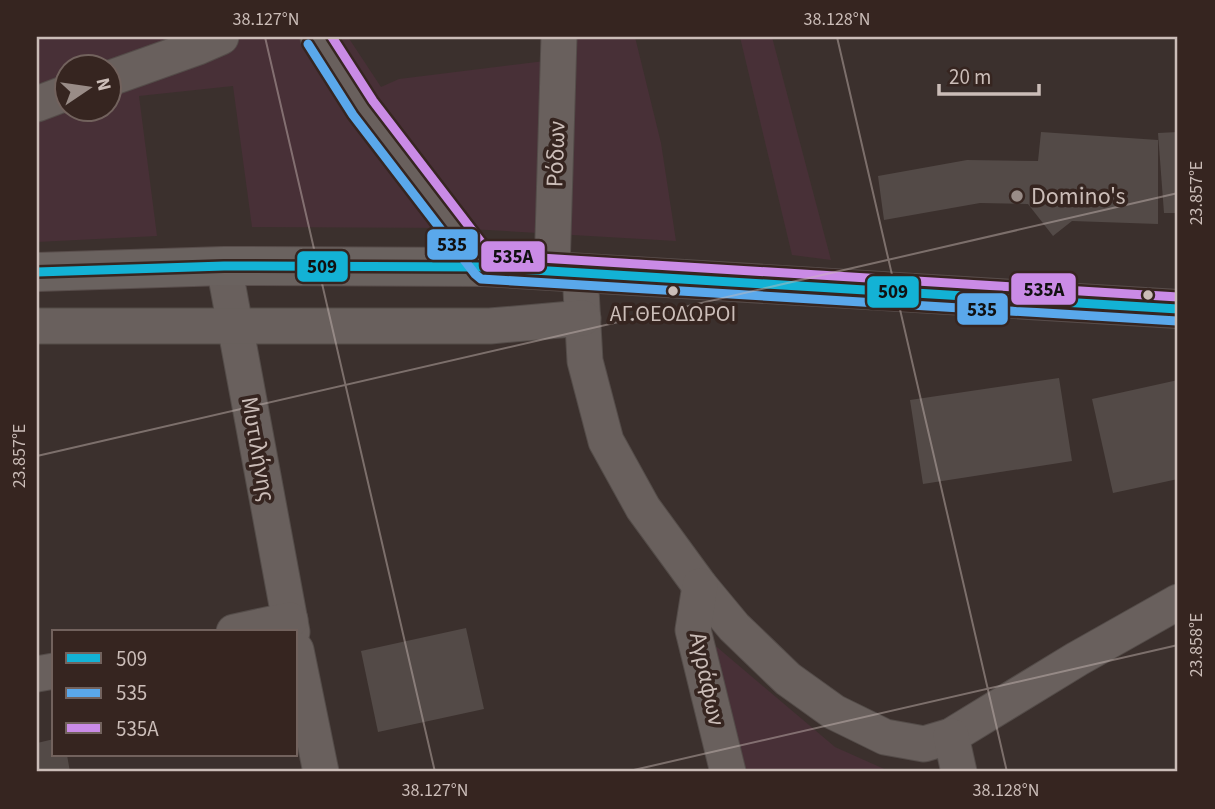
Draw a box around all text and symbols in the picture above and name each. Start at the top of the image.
text: 38.127°N [233,7,299,32]
text: 38.128°N [804,7,870,32]
north arrow [52,52,122,122]
scale bar [939,52,1038,96]
text: 20 m [949,62,991,92]
text: N [89,75,118,94]
street label: Ρόδων [537,120,575,188]
text: 23.857°E [1184,161,1209,225]
place label: Domino's [1031,179,1126,214]
marker: Domino's [1009,188,1025,204]
line badge: 535 [426,228,479,261]
text: 535 [437,232,467,259]
line badge: 535A [480,240,546,273]
text: 535A [493,244,534,271]
line badge: 509 [296,250,349,283]
text: 509 [307,254,337,281]
line badge: 535A [1010,272,1077,306]
line badge: 509 [866,275,920,309]
text: 535A [1024,277,1065,304]
text: 509 [878,279,908,306]
marker: ΑΓ.ΘΕΟΔΩΡΟΙ [666,284,680,298]
unlabelled marker [1141,288,1155,302]
line badge: 535 [956,292,1009,326]
text: 535 [967,297,997,324]
place label: ΑΓ.ΘΕΟΔΩΡΟΙ [610,298,736,330]
street label: Μυτιλήνης [232,394,284,504]
text: 23.857°E [7,424,32,488]
text: 23.858°E [1184,613,1209,677]
street label: Αγράφων [680,629,734,729]
legend [52,630,298,756]
text: 509 [116,644,147,674]
text: 535 [116,678,147,708]
text: 535A [116,714,159,744]
text: 38.127°N [402,778,468,803]
text: 38.128°N [973,778,1039,803]

